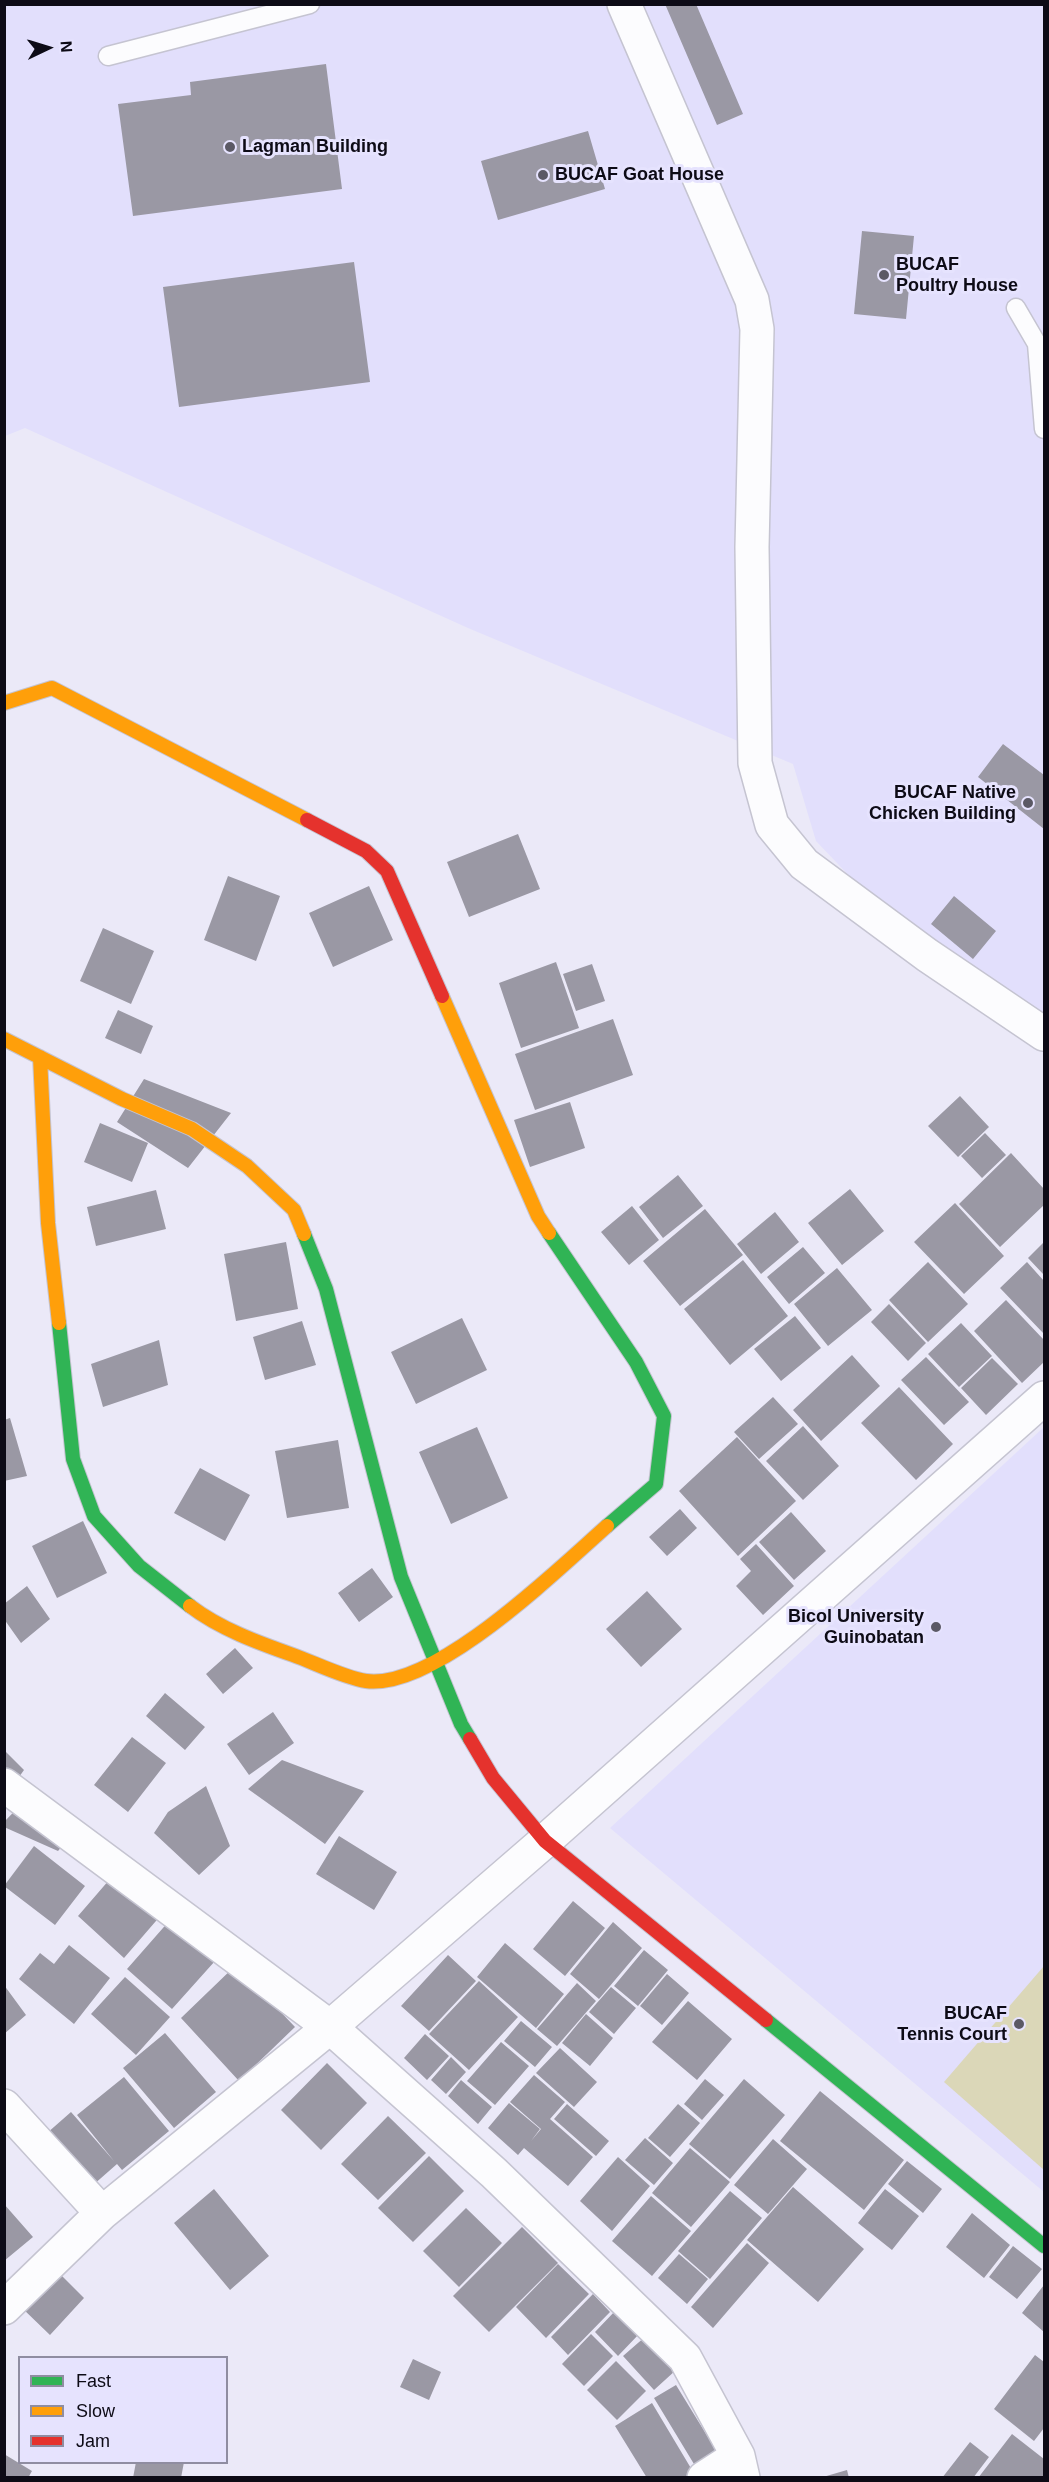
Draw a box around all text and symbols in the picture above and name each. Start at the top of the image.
north arrow [18,18,78,78]
text: N [58,40,75,53]
place label: Lagman Building [242,136,388,158]
marker: Lagman Building [223,140,237,154]
place label: BUCAF Goat House [555,164,724,186]
marker: BUCAF Goat House [536,168,550,182]
place label: BUCAF Poultry House [896,254,1018,296]
marker: BUCAF Poultry House [877,268,891,282]
place label: BUCAF Native Chicken Building [869,782,1016,824]
marker: BUCAF Native Chicken Building [1021,796,1035,810]
place label: Bicol University Guinobatan [788,1606,924,1648]
marker: Bicol University Guinobatan [929,1620,943,1634]
place label: BUCAF Tennis Court [897,2003,1007,2046]
marker: BUCAF Tennis Court [1012,2017,1026,2031]
legend [18,2356,228,2464]
text: Fast [76,2371,111,2391]
text: Slow [76,2401,115,2421]
text: Jam [76,2431,110,2451]

